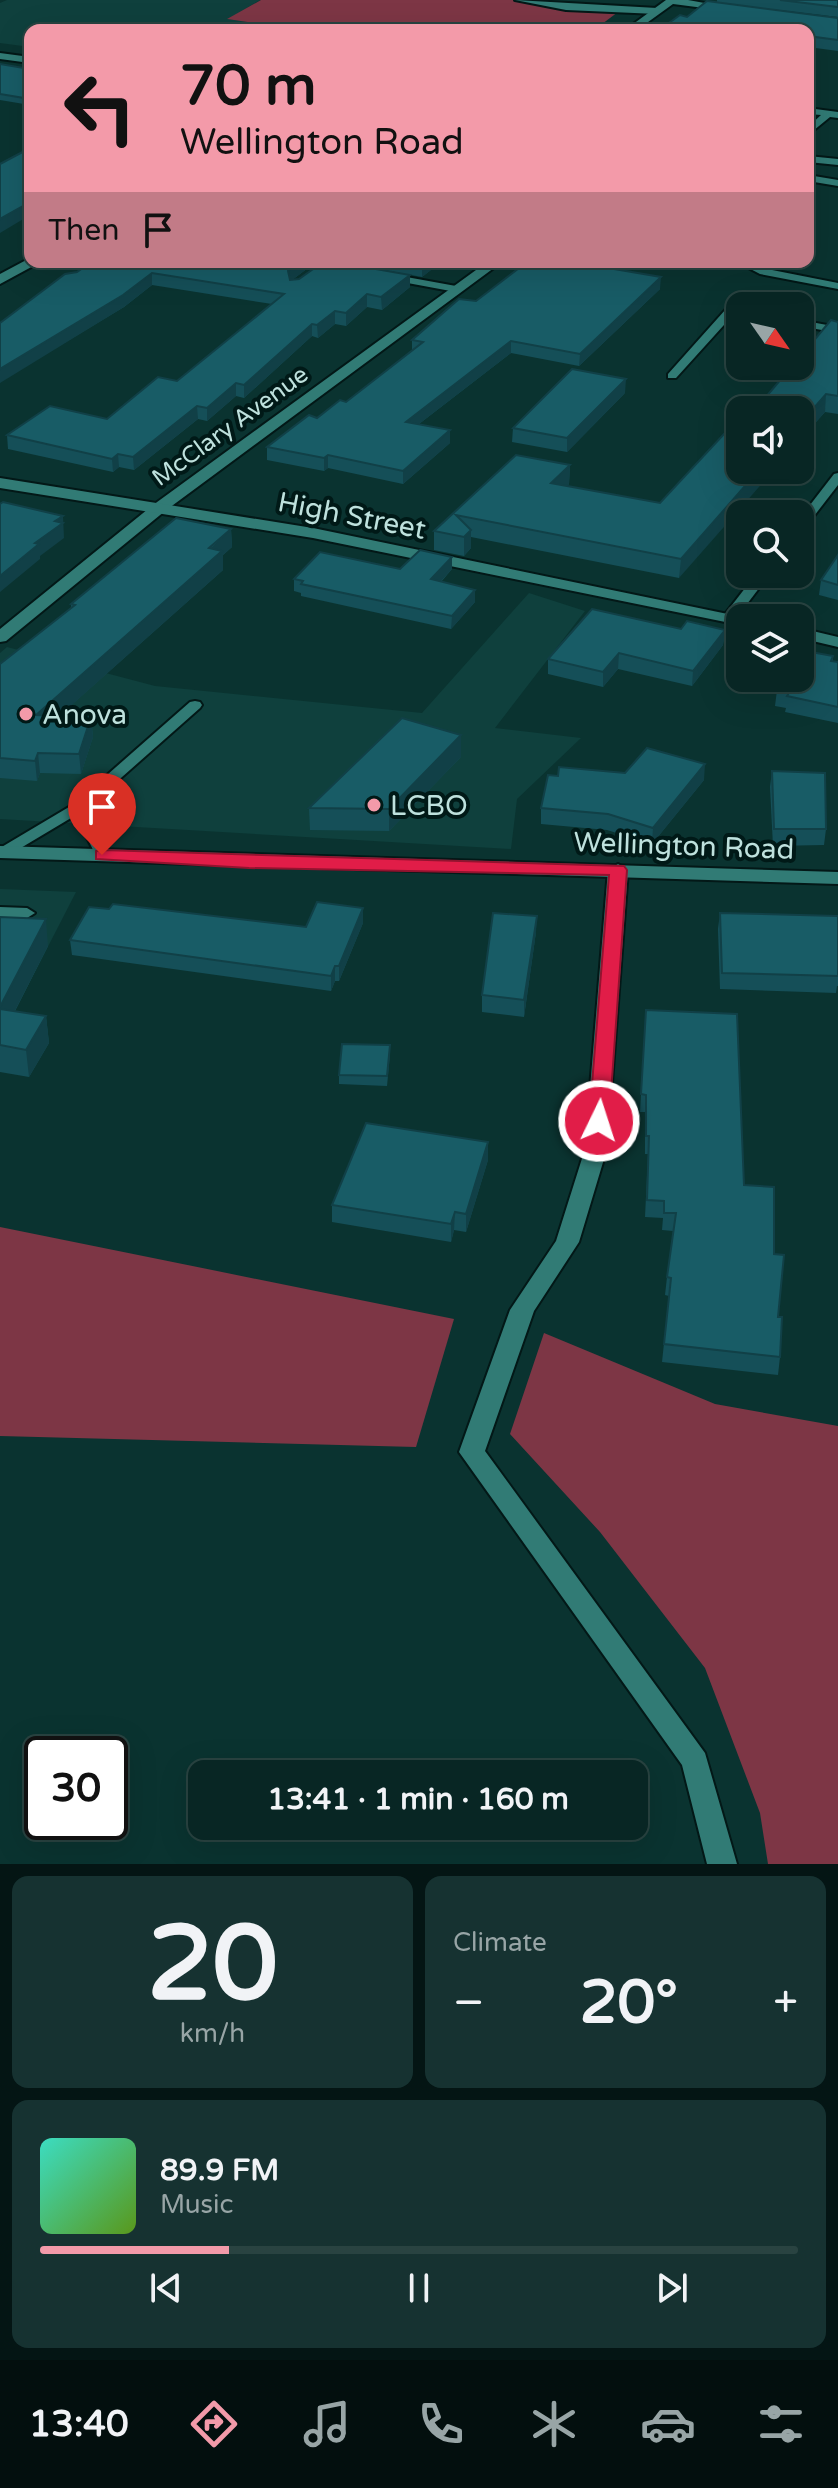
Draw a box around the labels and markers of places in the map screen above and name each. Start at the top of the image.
place label: Anova [42,698,127,732]
marker: Anova [17,705,35,723]
pin [68,773,136,855]
place label: LCBO [390,789,468,823]
marker: LCBO [365,796,383,814]

